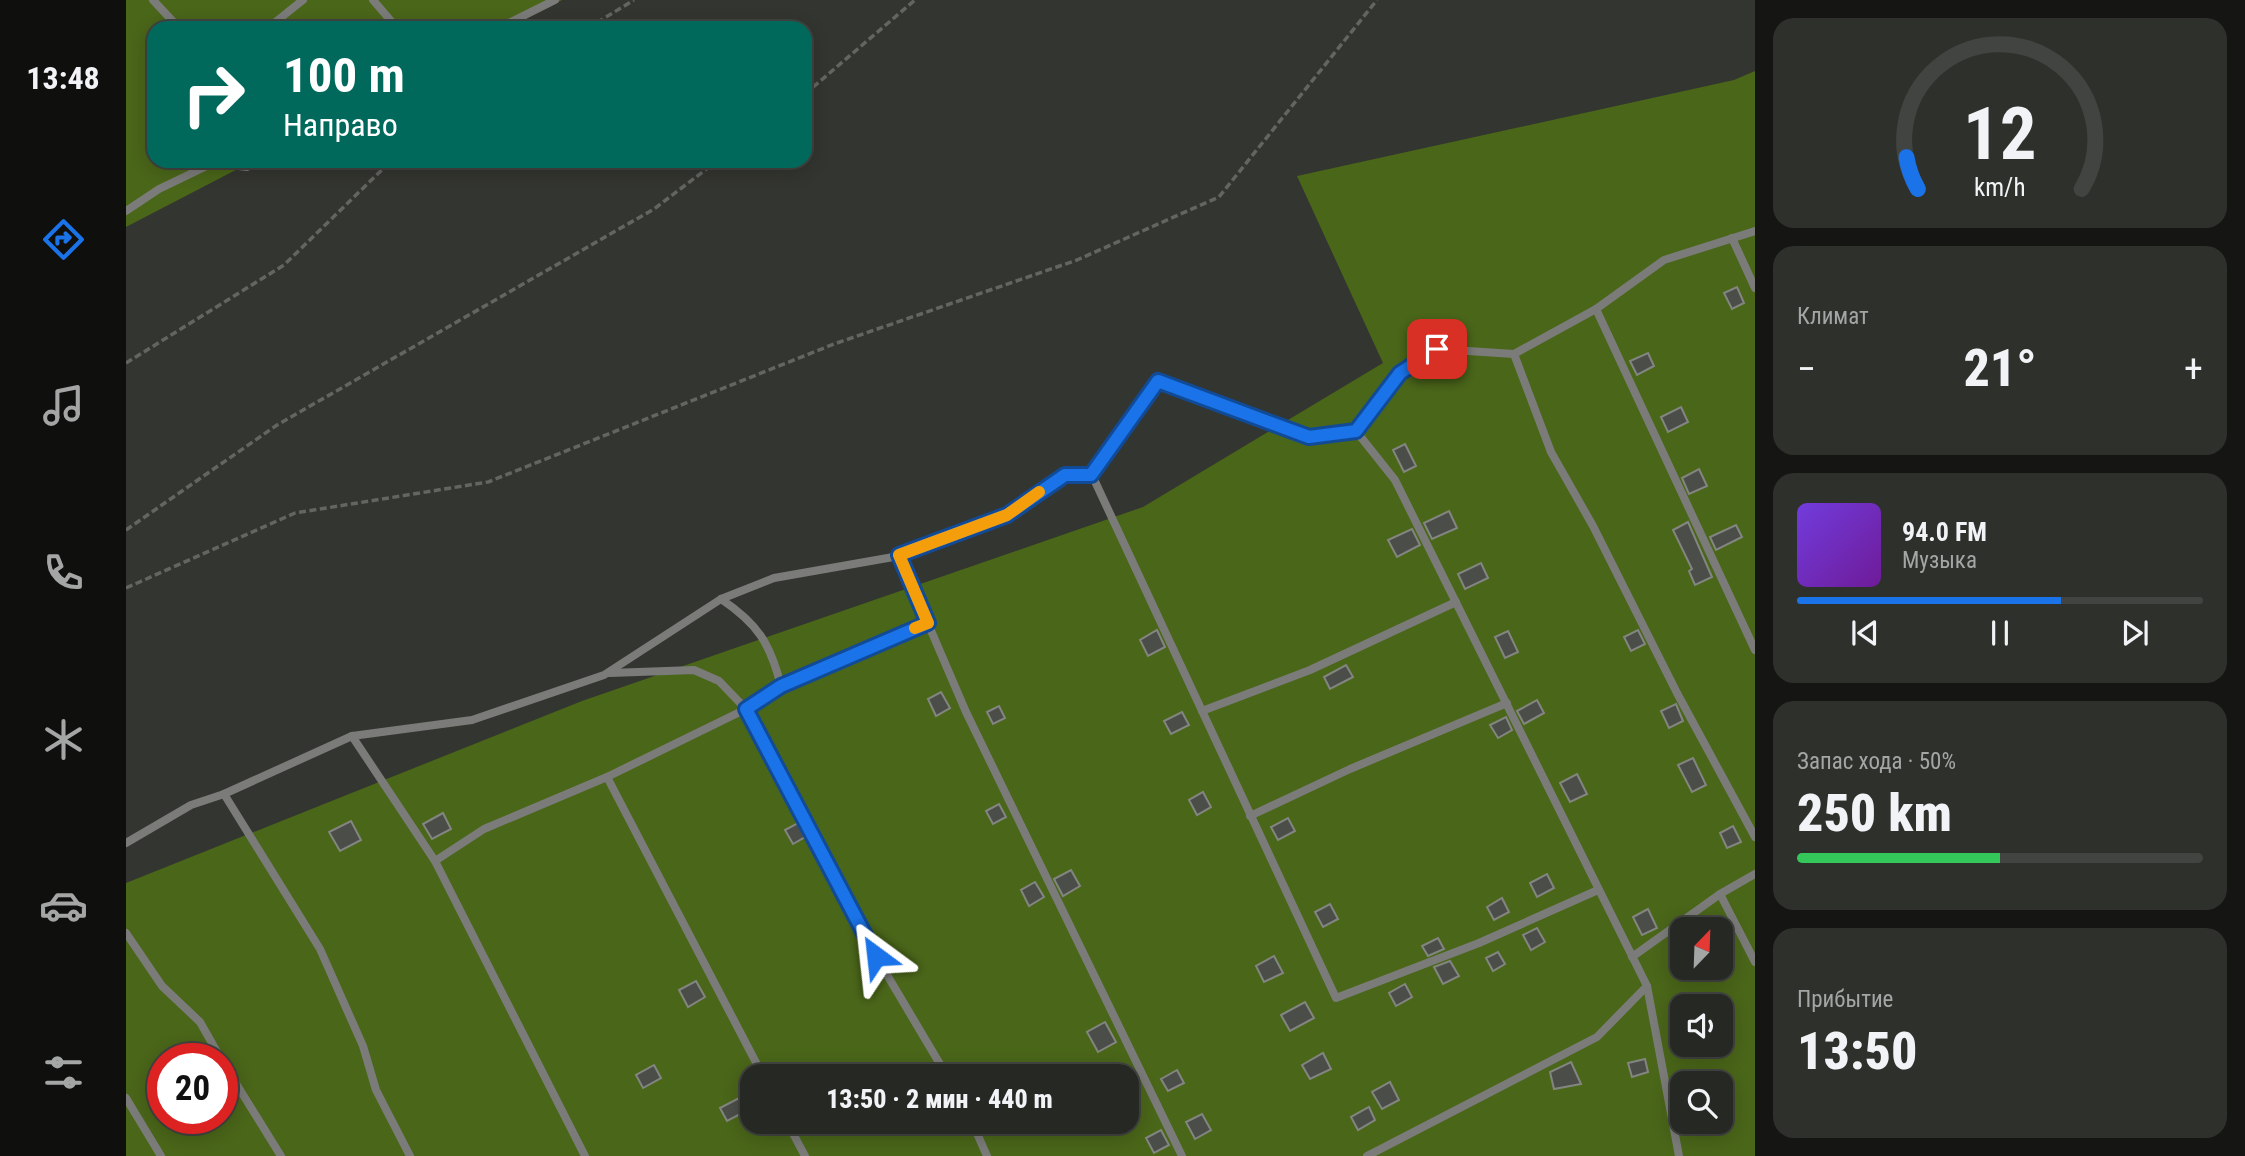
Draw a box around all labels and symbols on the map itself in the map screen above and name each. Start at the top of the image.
pin [1407,319,1467,379]
north arrow [1670,917,1732,980]
position arrow [839,919,913,993]
speed limit sign: 20 [147,1043,238,1134]

